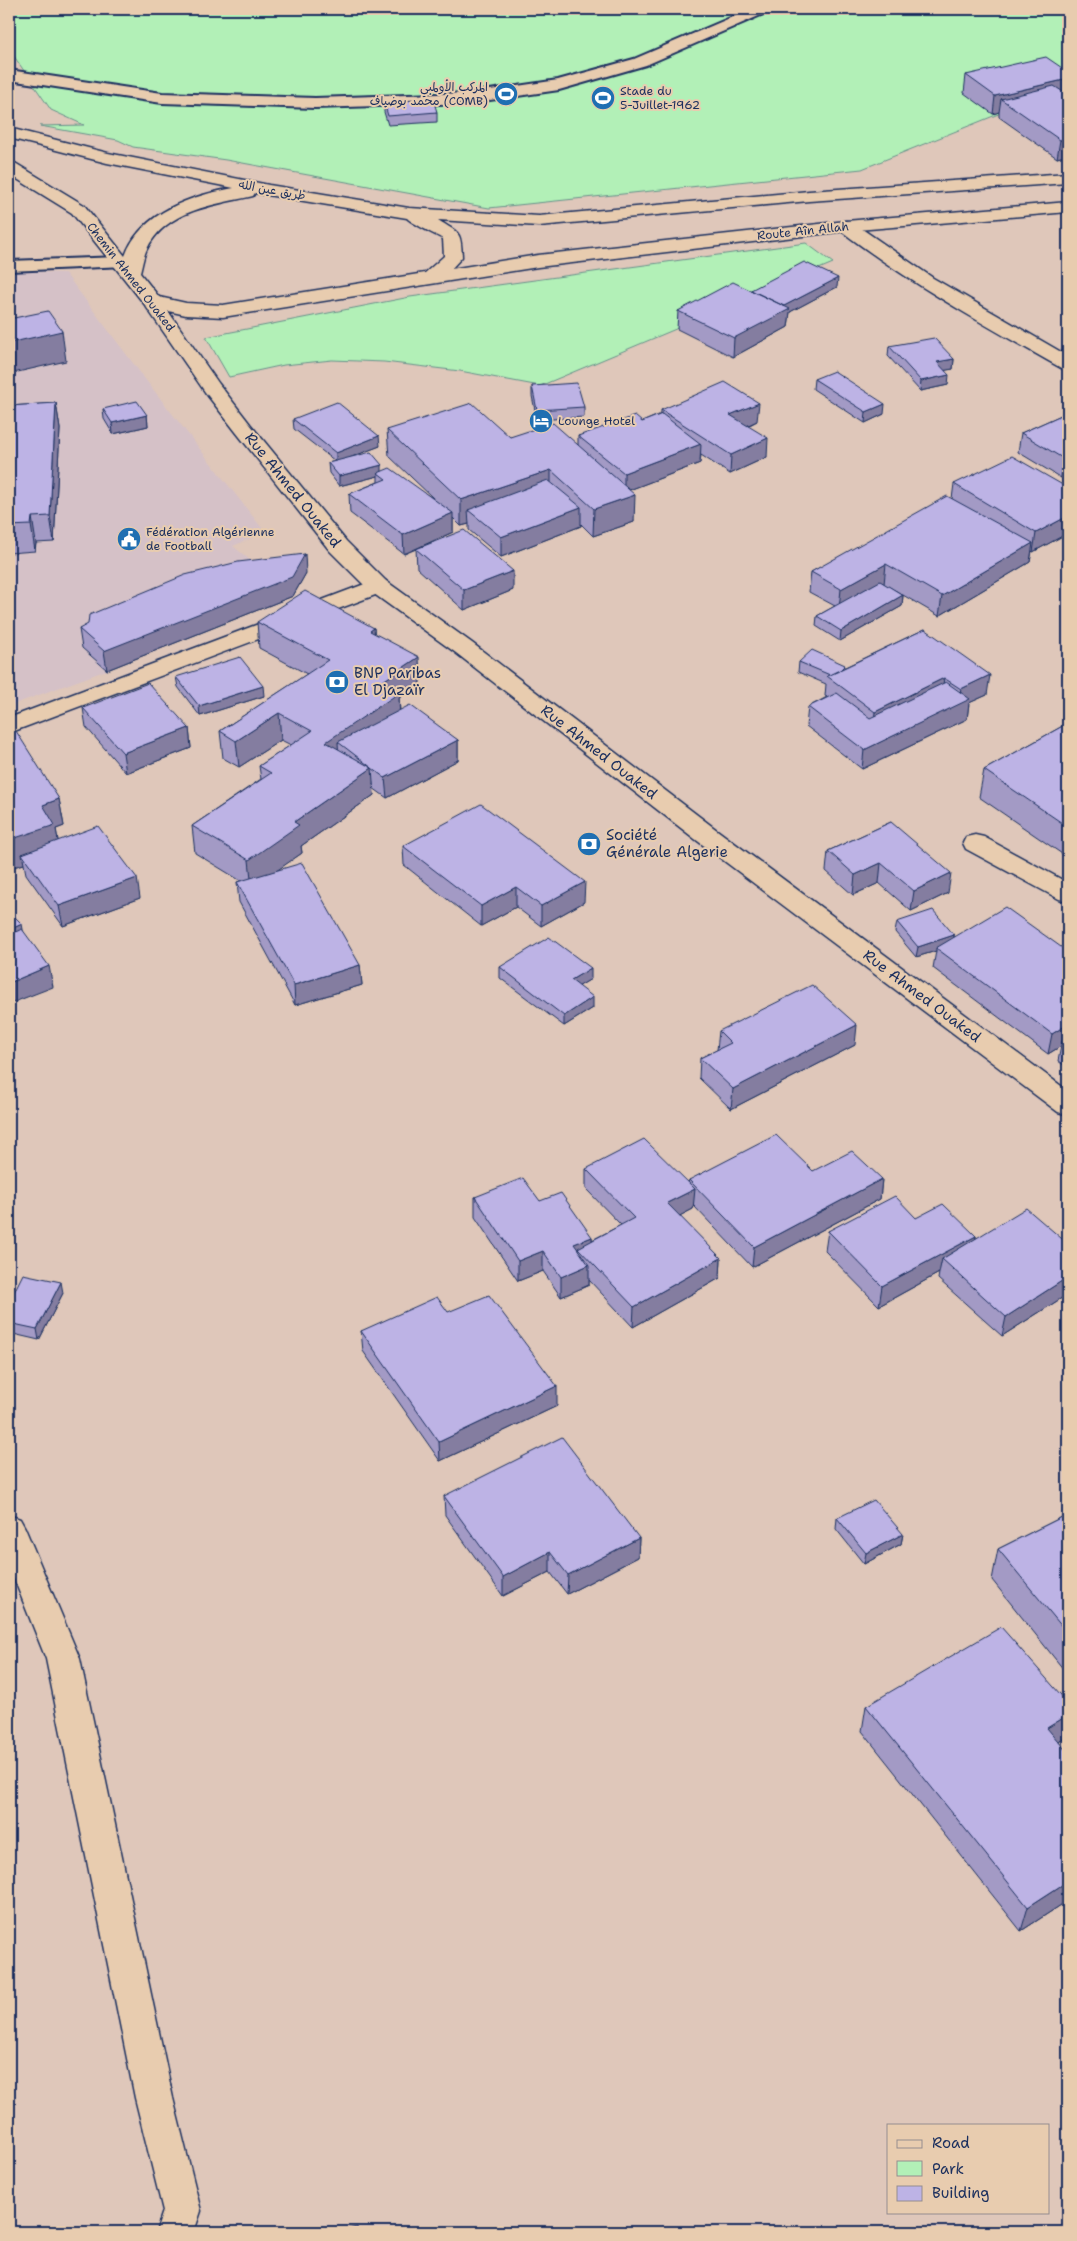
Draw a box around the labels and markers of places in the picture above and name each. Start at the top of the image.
place label: المركب الأولمبي محمد بوضياف (COMB) [370,79,488,109]
sports icon: المركب الأولمبي محمد بوضياف (COMB) [493,81,519,107]
place label: Stade du 5-Juillet-1962 [620,83,700,113]
sports icon: Stade du 5-Juillet-1962 [590,85,616,111]
hotel icon: Lounge Hotel [528,408,554,434]
place label: Lounge Hotel [558,413,635,429]
place label: Fédération Algérienne de Football [146,524,275,554]
public building icon: Fédération Algérienne de Football [116,526,142,552]
place label: BNP Paribas El Djazaïr [354,663,441,700]
bank icon: BNP Paribas El Djazaïr [324,669,350,695]
place label: Société Générale Algerie [606,825,728,862]
bank icon: Société Générale Algerie [576,831,602,857]

